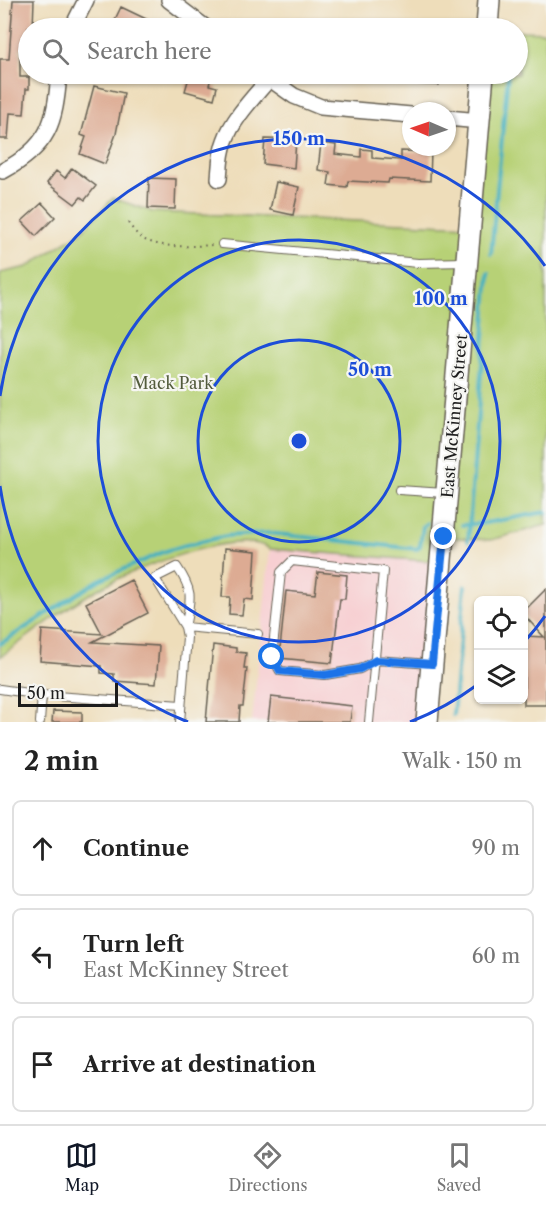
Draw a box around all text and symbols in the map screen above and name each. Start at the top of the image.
search box [18,18,528,84]
icon: search [39,35,72,68]
text: Search here [87,38,212,65]
north arrow [402,102,456,156]
text: 150 m [273,128,325,150]
text: 100 m [414,288,468,310]
street label: East McKinney Street [437,333,471,499]
text: 50 m [348,359,392,381]
park label: Mack Park [133,373,214,393]
centre of rings [289,431,309,451]
route end [430,523,456,549]
map controls [474,596,528,704]
button: locate [474,596,528,650]
route start [258,643,284,669]
button: layers [474,650,528,704]
scale bar [18,680,118,708]
text: 50 m [27,683,65,703]
text: 2 min [24,745,99,777]
text: Walk · 150 m [402,749,522,773]
icon: ahead [26,832,59,865]
text: Continue [83,835,189,862]
text: 90 m [472,836,520,860]
text: Turn left [83,931,184,958]
icon: left [26,940,59,973]
text: 60 m [472,944,520,968]
text: East McKinney Street [83,958,289,982]
icon: arrive [26,1048,59,1081]
text: Arrive at destination [83,1051,316,1078]
tab: Map [65,1139,99,1195]
tab: Directions [228,1139,307,1195]
tab: Saved [437,1139,481,1195]

